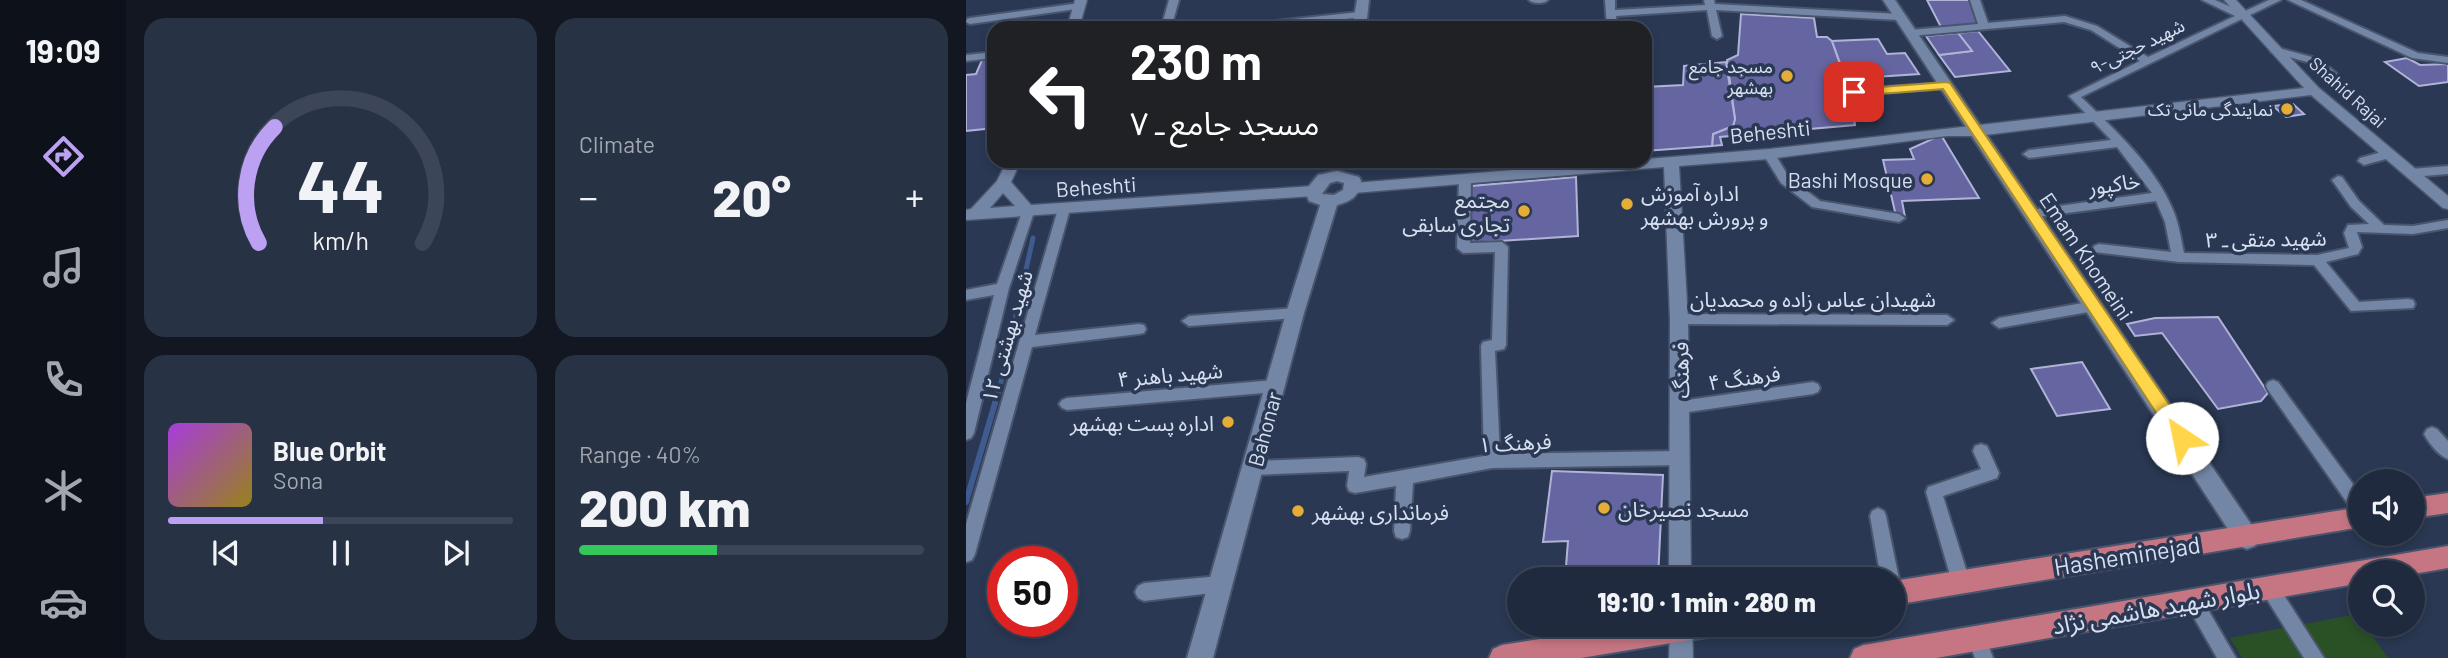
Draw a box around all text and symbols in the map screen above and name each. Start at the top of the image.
street label: شهید حجتی-۹ [2086,14,2188,79]
text: 19:09 [25,31,101,69]
text: 230 m [1130,31,1262,90]
icon: left [1015,49,1106,140]
street label: Shahid Rajai [2305,52,2391,132]
place label: مسجد جامع بهشهر [1689,55,1773,99]
pin [1824,62,1884,122]
marker: مسجد جامع بهشهر [1779,68,1795,84]
icon: arrive [1835,73,1873,111]
place label: نمایندگی مانی تک [2148,98,2273,121]
marker: نمایندگی مانی تک [2279,101,2295,117]
text: مسجد جامع ـ ۷ [1130,103,1320,141]
street label: Beheshti [1728,114,1812,148]
text: Climate [579,130,655,158]
icon: directions [39,132,88,181]
text: 44 [296,141,385,229]
text: 20° [712,165,791,227]
place label: Bashi Mosque [1788,167,1913,192]
street label: خاکپور [2085,167,2142,201]
street label: Beheshti [1055,171,1137,201]
marker: Bashi Mosque [1919,171,1935,187]
text: − [579,173,598,219]
text: + [905,173,924,219]
place label: اداره آموزش و پرورش بهشهر [1640,180,1768,231]
place label: مجتمع تجاری سابقی [1402,187,1510,237]
street label: Emam Khomeini [2035,188,2139,324]
marker: اداره آموزش و پرورش بهشهر [1619,196,1635,212]
marker: مجتمع تجاری سابقی [1516,203,1532,219]
street label: شهید متقی ـ ۳ [2205,224,2327,253]
text: km/h [312,225,369,255]
icon: music [39,243,88,292]
street label: شهید بهشتی ۱۲ [975,267,1038,405]
street label: شهیدان عباس زاده و محمدیان [1690,286,1936,312]
street label: فرهنگ [1667,341,1694,399]
icon: phone [39,355,88,404]
street label: شهید باهنر ۴ [1116,357,1224,392]
street label: فرهنگ ۴ [1706,360,1782,395]
street label: Bahonar [1242,389,1286,469]
position arrow [2145,401,2219,475]
place label: اداره پست بهشهر [1069,410,1214,437]
marker: اداره پست بهشهر [1220,414,1236,430]
street label: فرهنگ ۱ [1478,428,1552,457]
text: Blue Orbit [273,435,386,466]
text: Range · 40% [579,440,701,468]
icon: climate [39,466,88,515]
text: Sona [273,466,323,494]
map controls [2348,469,2425,637]
button: sound [2348,469,2425,546]
text: 200 km [579,475,750,537]
place label: مسجد نصیرخان [1618,496,1749,522]
place label: فرمانداری بهشهر [1311,499,1449,525]
marker: مسجد نصیرخان [1596,500,1612,516]
marker: فرمانداری بهشهر [1290,503,1306,519]
street label: Hasheminejad [2052,529,2202,581]
icon: previous [207,534,245,572]
icon: pause [322,534,360,572]
icon: next [437,534,475,572]
speed limit sign: 50 [987,546,1078,637]
button: search [2348,560,2425,637]
street label: بلوار شهید هاشمی نژاد [2050,574,2262,641]
icon: car [39,578,88,627]
text: 19:10 · 1 min · 280 m [1597,586,1816,617]

